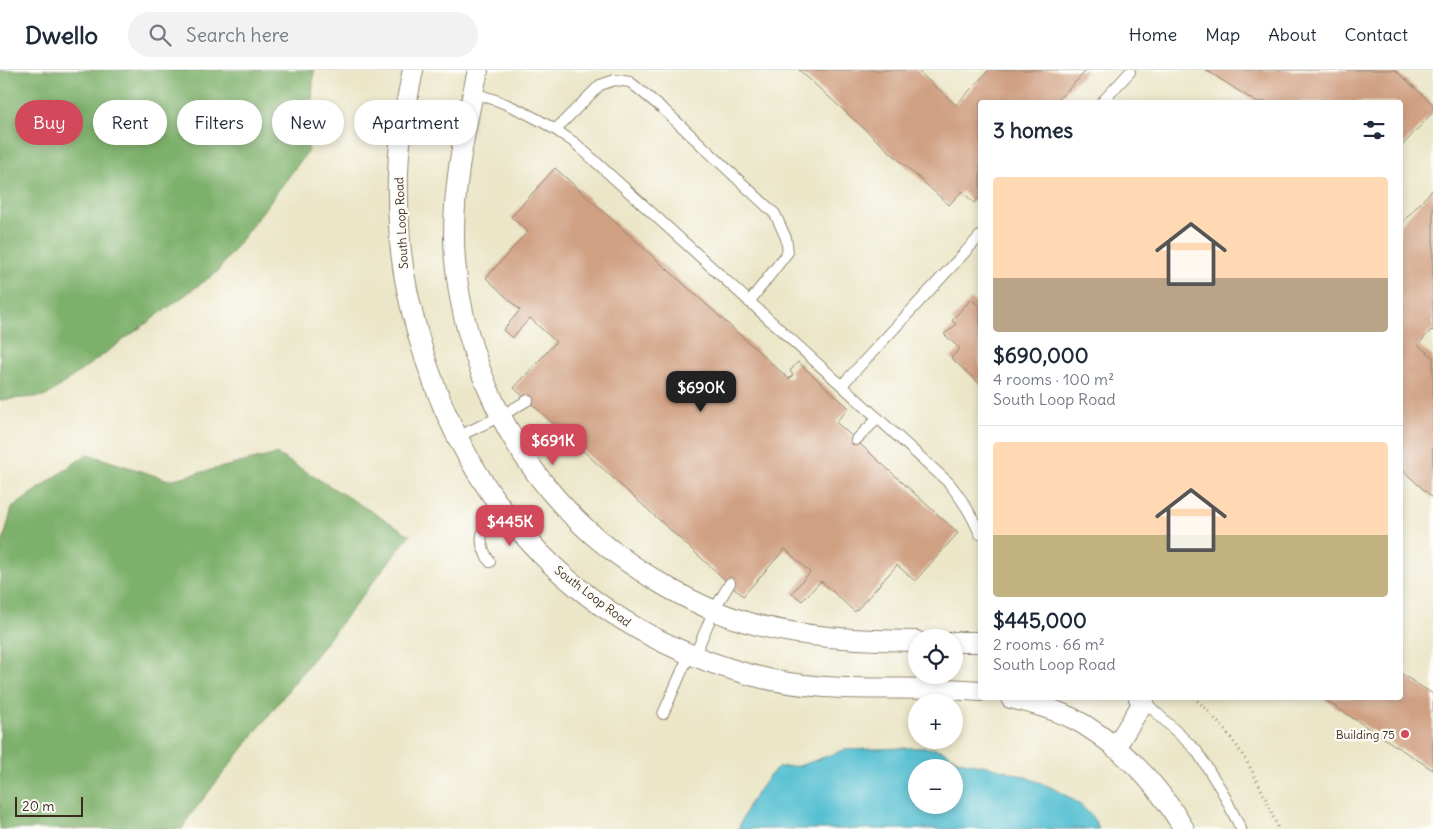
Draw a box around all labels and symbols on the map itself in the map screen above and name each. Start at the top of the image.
street label: South Loop Road [391,177,411,269]
pin: $690K [666,370,736,413]
pin: $691K [518,424,588,466]
pin: $445K [475,504,545,547]
street label: South Loop Road [552,562,634,630]
place label: Building 75 [1336,727,1395,742]
marker: Building 75 [1399,728,1411,740]
scale bar [15,794,82,817]

